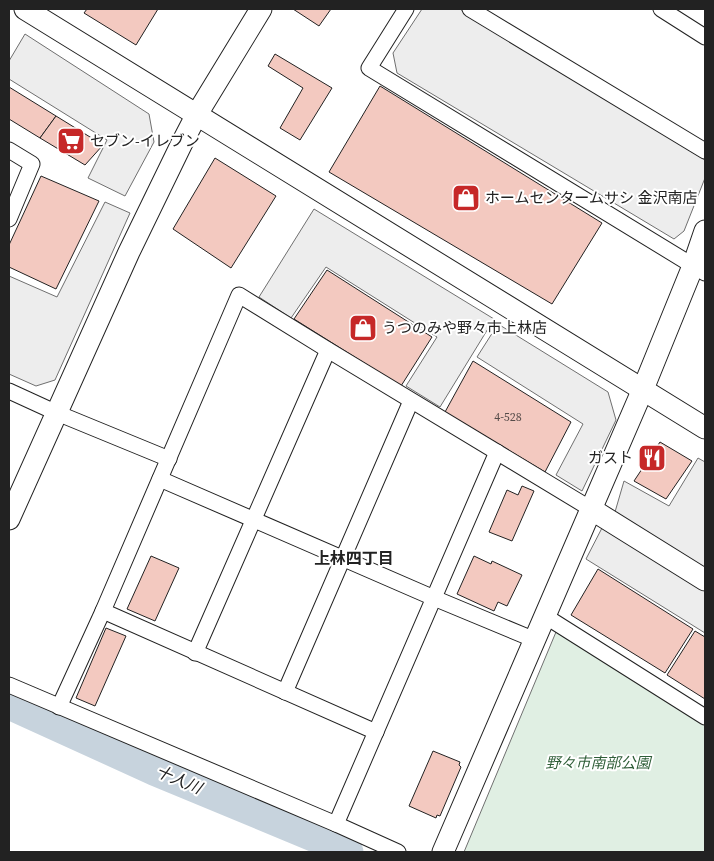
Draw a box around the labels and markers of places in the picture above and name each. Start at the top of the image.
supermarket icon: セブン-イレブン [56,126,86,156]
place label: セブン-イレブン [90,130,200,151]
shop icon: ホームセンタームサシ 金沢南店 [451,183,481,213]
place label: ホームセンタームサシ 金沢南店 [485,187,698,208]
shop icon: うつのみや野々市上林店 [348,313,378,343]
place label: うつのみや野々市上林店 [382,317,547,338]
restaurant icon: ガスト [637,443,667,473]
place label: ガスト [588,447,633,468]

